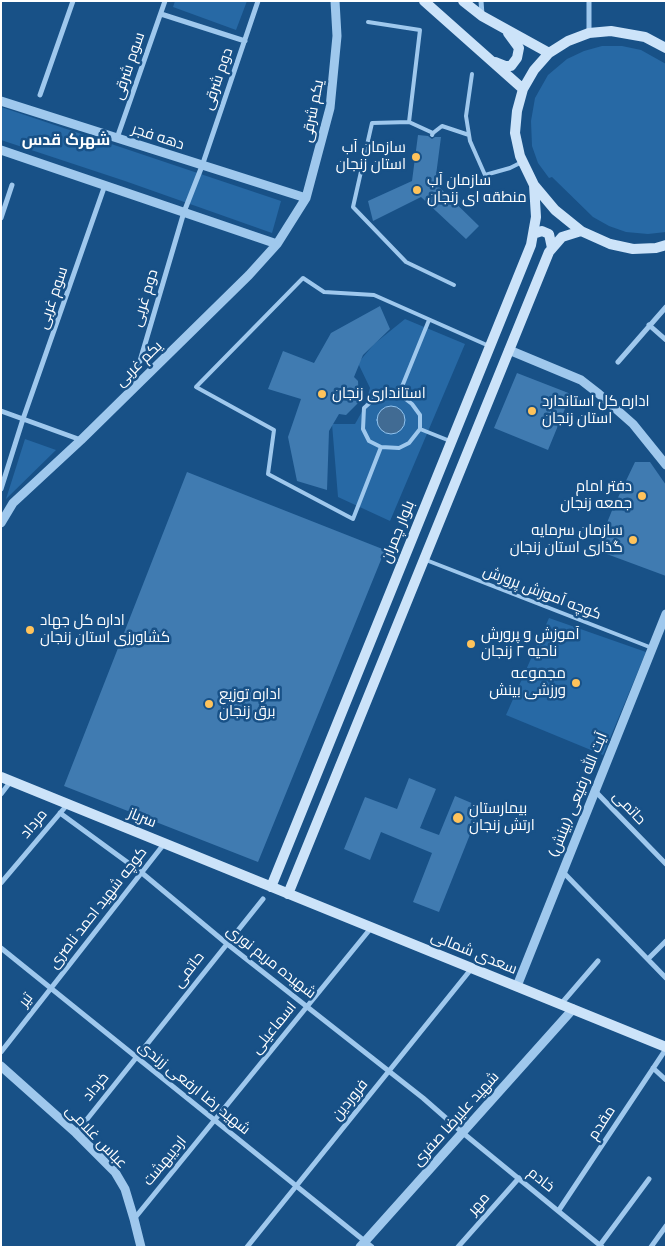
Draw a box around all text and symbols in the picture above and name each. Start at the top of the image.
street label: سوم شرقی [109,30,149,102]
street label: دوم شرقی [199,46,237,112]
street label: یکم شرقی [298,78,328,144]
street label: دهه فجر [130,120,186,154]
district label: شهرک قدس [22,130,110,150]
place label: سازمان آب استان زنجان [336,139,406,174]
marker: سازمان آب استان زنجان [410,151,422,163]
place label: سازمان آب منطقه ای زنجان [427,172,527,207]
marker: سازمان آب منطقه ای زنجان [411,184,423,196]
street label: سوم غربی [34,264,72,332]
street label: دوم غربی [128,267,162,329]
street label: یکم غربی [112,337,166,391]
place label: استانداری زنجان [332,385,426,403]
marker: استانداری زنجان [316,388,328,400]
place label: اداره کل استاندارد استان زنجان [542,393,650,428]
marker: اداره کل استاندارد استان زنجان [526,405,538,417]
place label: دفتر امام جمعه زنجان [560,478,632,513]
marker: دفتر امام جمعه زنجان [636,490,648,502]
street label: بلوار چمران [377,498,419,566]
place label: سازمان سرمایه گذاری استان زنجان [510,522,623,557]
marker: سازمان سرمایه گذاری استان زنجان [627,534,639,546]
street label: کوچه آموزش پرورش [480,562,604,624]
place label: اداره کل جهاد کشاورزی استان زنجان [40,612,170,647]
marker: اداره کل جهاد کشاورزی استان زنجان [24,624,36,636]
place label: آموزش و پرورش ناحیه ۲ زنجان [481,626,580,661]
marker: آموزش و پرورش ناحیه ۲ زنجان [465,638,477,650]
place label: مجموعه ورزشی بینش [489,665,566,700]
marker: مجموعه ورزشی بینش [570,677,582,689]
place label: اداره توزیع برق زنجان [219,686,281,721]
marker: اداره توزیع برق زنجان [203,698,215,710]
street label: آیت الله رفیعی (بینش) [545,730,611,860]
street label: حاتمی [609,787,649,829]
place label: بیمارستان ارتش زنجان [469,800,535,835]
street label: سرباز [125,804,159,832]
street label: مرداد [17,806,51,842]
marker: بیمارستان ارتش زنجان [451,811,465,825]
street label: کوچه شهید احمد ناصری [45,844,151,972]
street label: شهیده مریم نوری [223,921,319,1003]
street label: سعدی شمالی [428,928,520,978]
street label: حاتمی [170,949,208,991]
street label: تیر [15,989,37,1011]
street label: اسماعیلی [247,998,301,1058]
street label: شهید رضا ارفعی زرندی [134,1037,254,1139]
street label: شهید علیرضا صفری [409,1068,503,1170]
street label: خرداد [79,1069,113,1105]
street label: فروردین [328,1076,372,1124]
street label: عباس غلامی [61,1102,131,1172]
street label: مقدم [584,1103,620,1143]
street label: اردیبهشت [140,1133,190,1189]
street label: خادم [524,1164,558,1196]
street label: مهر [464,1189,494,1219]

